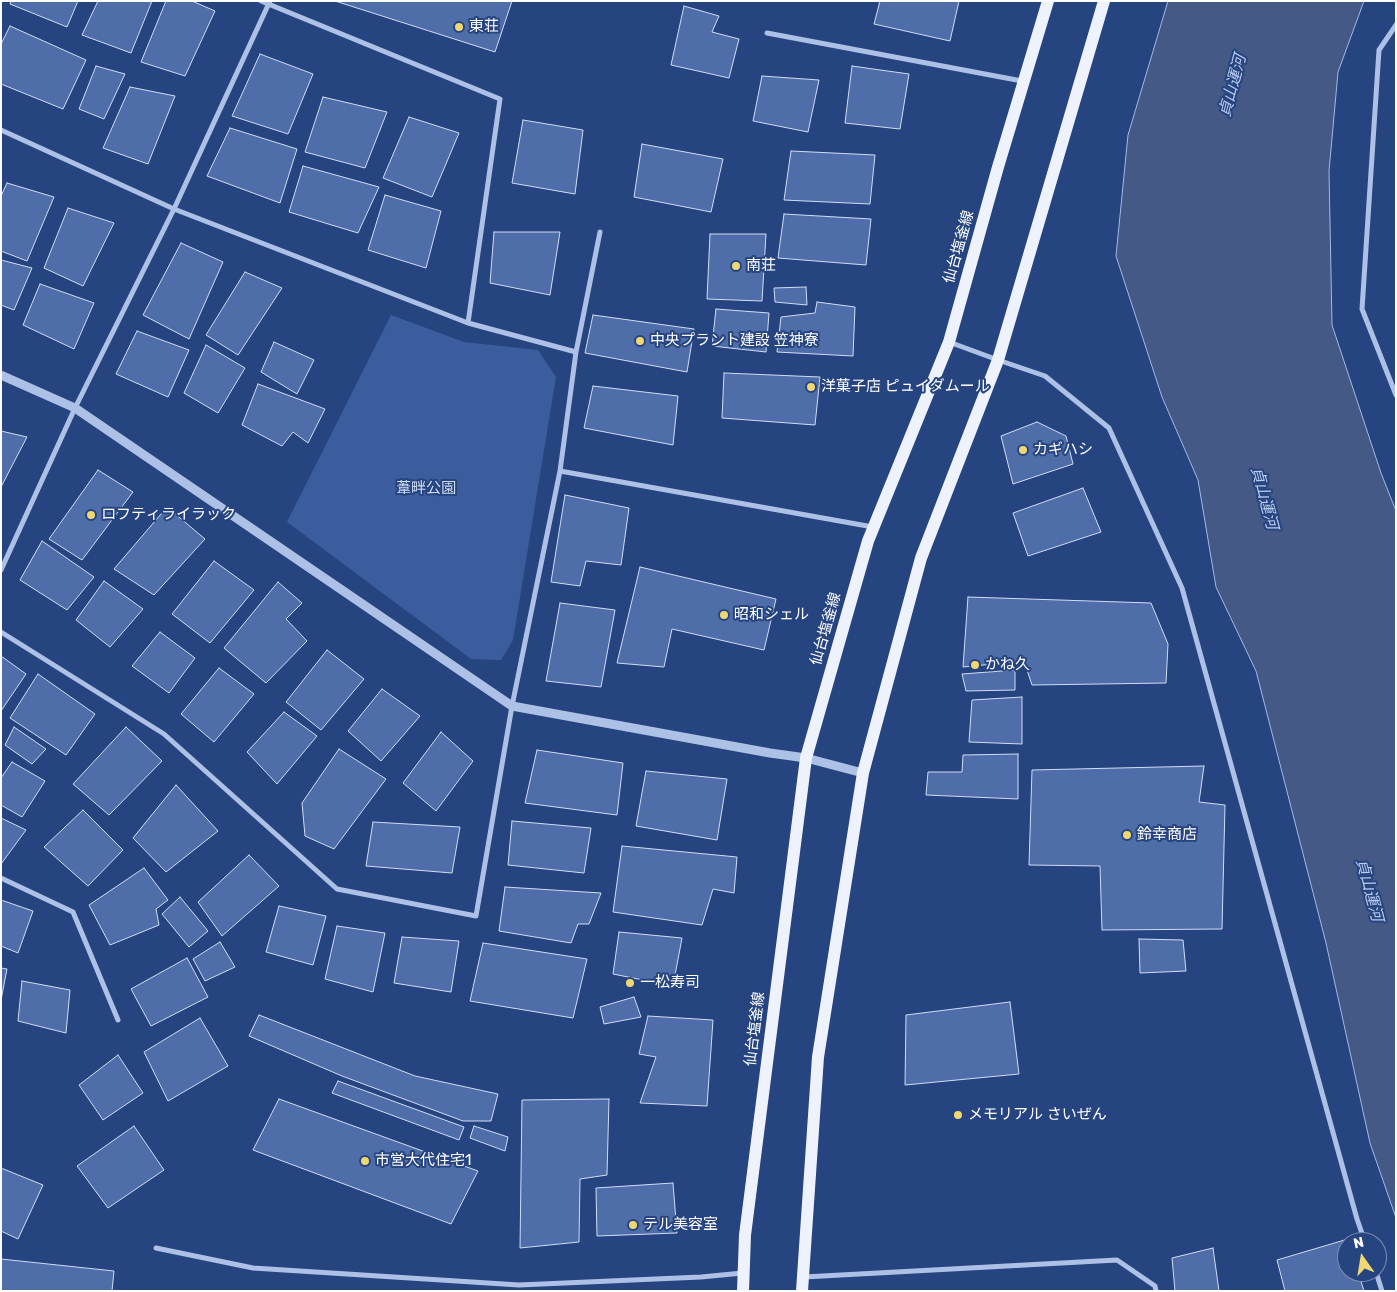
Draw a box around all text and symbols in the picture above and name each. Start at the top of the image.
place label: 東荘 [469,18,499,36]
marker: 東荘 [453,21,465,33]
water label: 貞山運河 [1215,53,1251,119]
street label: 仙台塩釜線 [940,208,978,286]
place label: 南荘 [746,257,776,275]
marker: 南荘 [730,260,742,272]
place label: 中央プラント建設 笠神寮 [650,332,819,350]
marker: 中央プラント建設 笠神寮 [634,335,646,347]
place label: 洋菓子店 ピュイダムール [821,378,990,396]
marker: 洋菓子店 ピュイダムール [805,381,817,393]
place label: カギハシ [1033,441,1093,459]
marker: カギハシ [1017,444,1029,456]
water label: 貞山運河 [1246,465,1282,531]
park label: 葦畔公園 [396,480,456,498]
place label: ロフティライラック [101,506,236,524]
marker: ロフティライラック [85,509,97,521]
street label: 仙台塩釜線 [807,590,845,668]
place label: 昭和シェル [734,606,809,624]
marker: 昭和シェル [718,609,730,621]
place label: かね久 [985,656,1030,674]
marker: かね久 [969,659,981,671]
place label: 鈴幸商店 [1137,826,1197,844]
marker: 鈴幸商店 [1121,829,1133,841]
water label: 貞山運河 [1351,857,1387,923]
place label: 一松寿司 [640,974,700,992]
marker: 一松寿司 [624,977,636,989]
street label: 仙台塩釜線 [741,991,769,1067]
place label: メモリアル さいぜん [968,1106,1107,1124]
marker: メモリアル さいぜん [952,1109,964,1121]
place label: 市営大代住宅1 [375,1152,471,1170]
marker: 市営大代住宅1 [359,1155,371,1167]
place label: テル美容室 [643,1216,718,1234]
marker: テル美容室 [627,1219,639,1231]
north arrow [1337,1232,1387,1282]
text: N [1352,1233,1366,1252]

